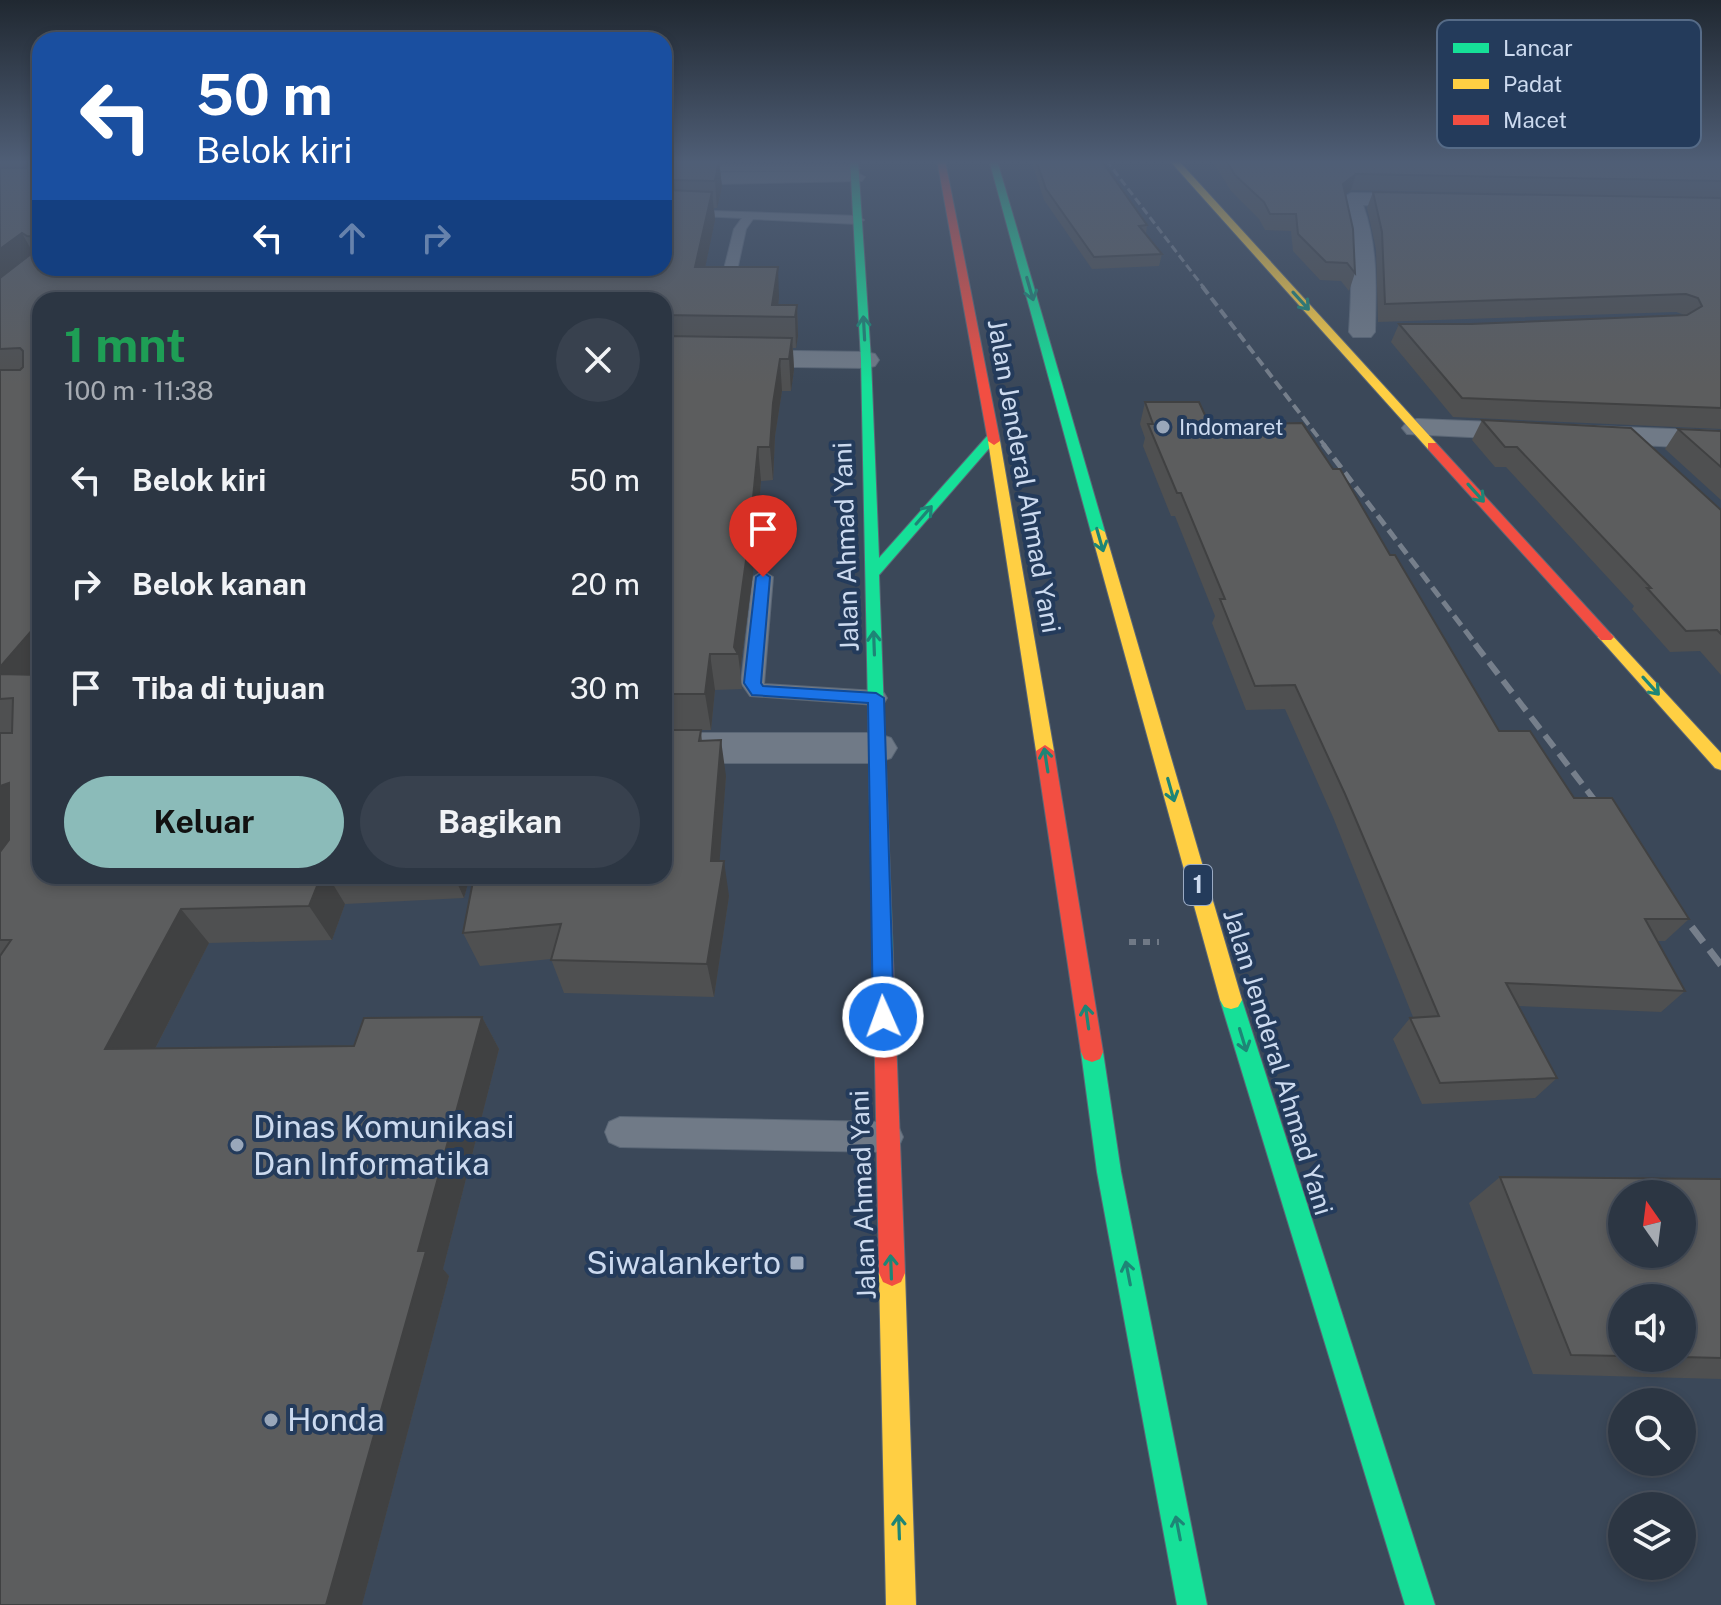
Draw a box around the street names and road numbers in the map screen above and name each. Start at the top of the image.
street label: Jalan Jenderal Ahmad Yani [982,316,1067,635]
street label: Jalan Ahmad Yani [826,442,865,652]
road number: 1 [1184,865,1212,905]
street label: Jalan Jenderal Ahmad Yani [1217,905,1340,1219]
street label: Jalan Ahmad Yani [843,1090,882,1300]

